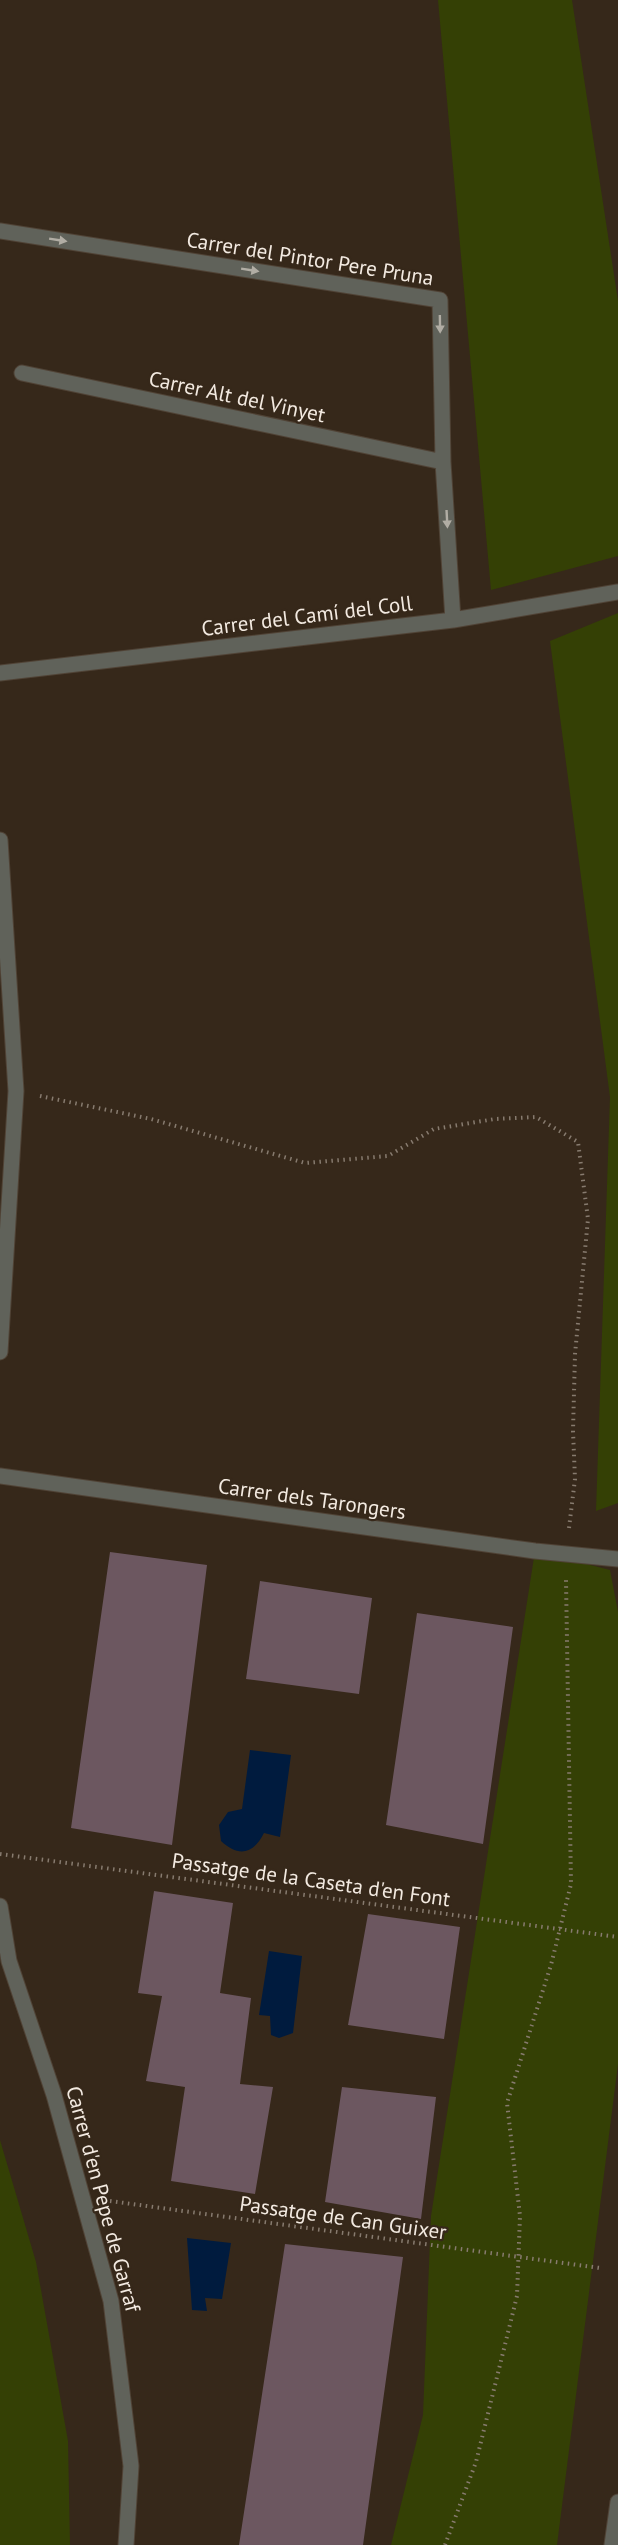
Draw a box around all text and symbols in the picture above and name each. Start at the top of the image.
street label: Carrer del Pintor Pere Pruna [185,226,435,291]
one-way arrow [48,235,67,244]
one-way arrow [241,265,260,274]
one-way arrow [436,314,445,333]
street label: Carrer Alt del Vinyet [146,365,328,428]
one-way arrow [442,509,451,528]
street label: Carrer del Camí del Coll [200,589,414,642]
street label: Carrer dels Tarongers [216,1472,408,1525]
street label: Passatge de la Caseta d'en Font [170,1847,452,1912]
street label: Carrer d'en Pepe de Garraf [60,2083,147,2316]
street label: Passatge de Can Guixer [238,2190,448,2245]

